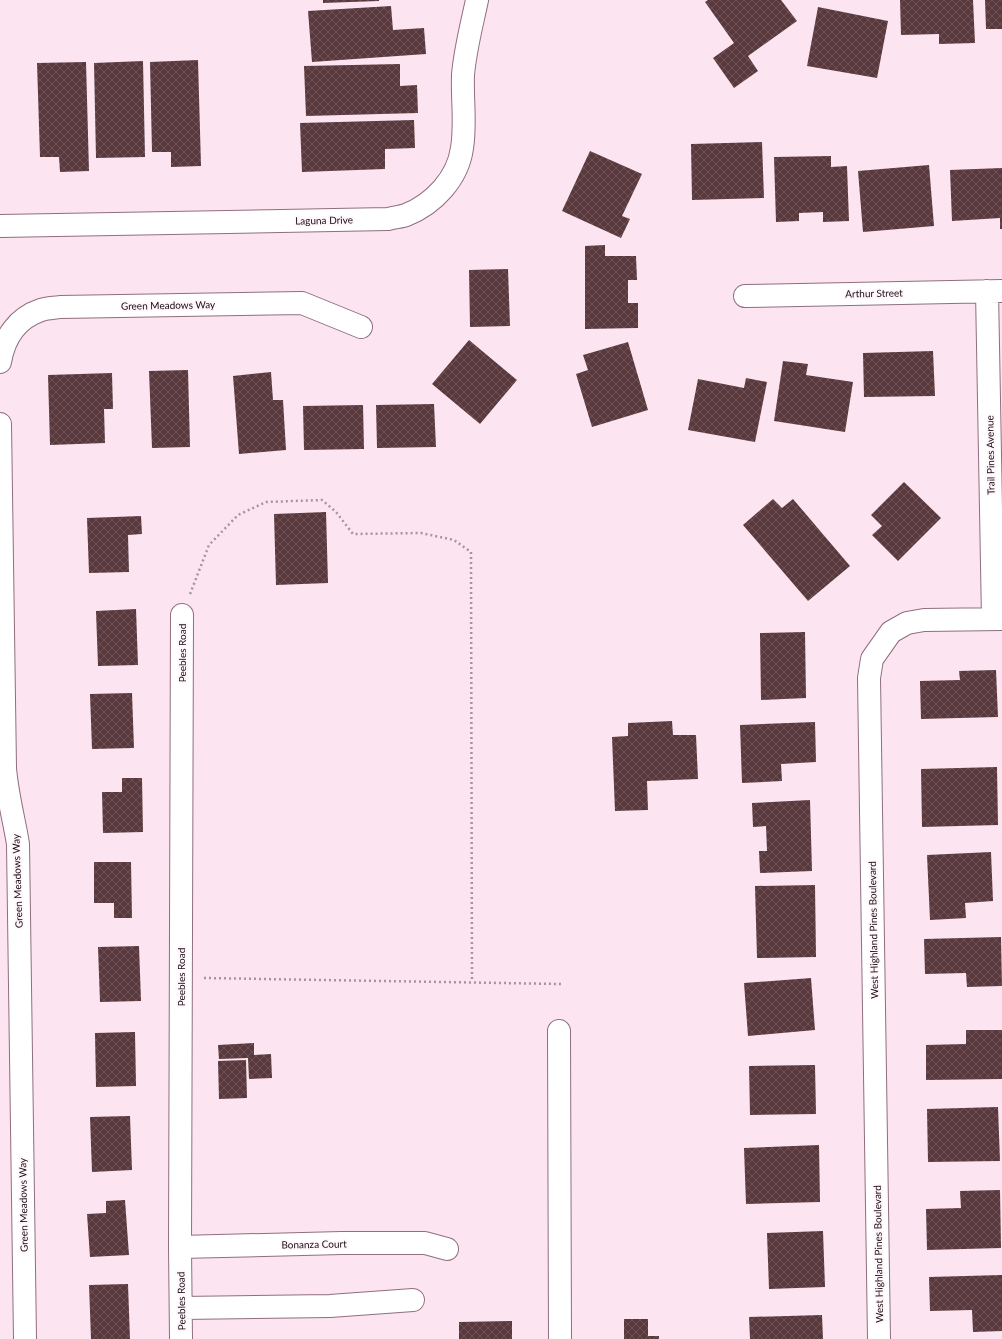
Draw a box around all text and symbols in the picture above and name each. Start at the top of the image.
street label: Laguna Drive [295,213,353,227]
street label: Arthur Street [845,286,903,300]
street label: Green Meadows Way [121,298,216,312]
street label: Trail Pines Avenue [983,415,997,495]
street label: Peebles Road [176,624,188,682]
street label: Green Meadows Way [9,833,25,928]
street label: West Highland Pines Boulevard [866,861,880,999]
street label: Peebles Road [175,948,187,1006]
street label: Green Meadows Way [16,1157,30,1252]
street label: West Highland Pines Boulevard [871,1185,885,1323]
street label: Bonanza Court [281,1237,347,1251]
street label: Peebles Road [174,1272,188,1330]

